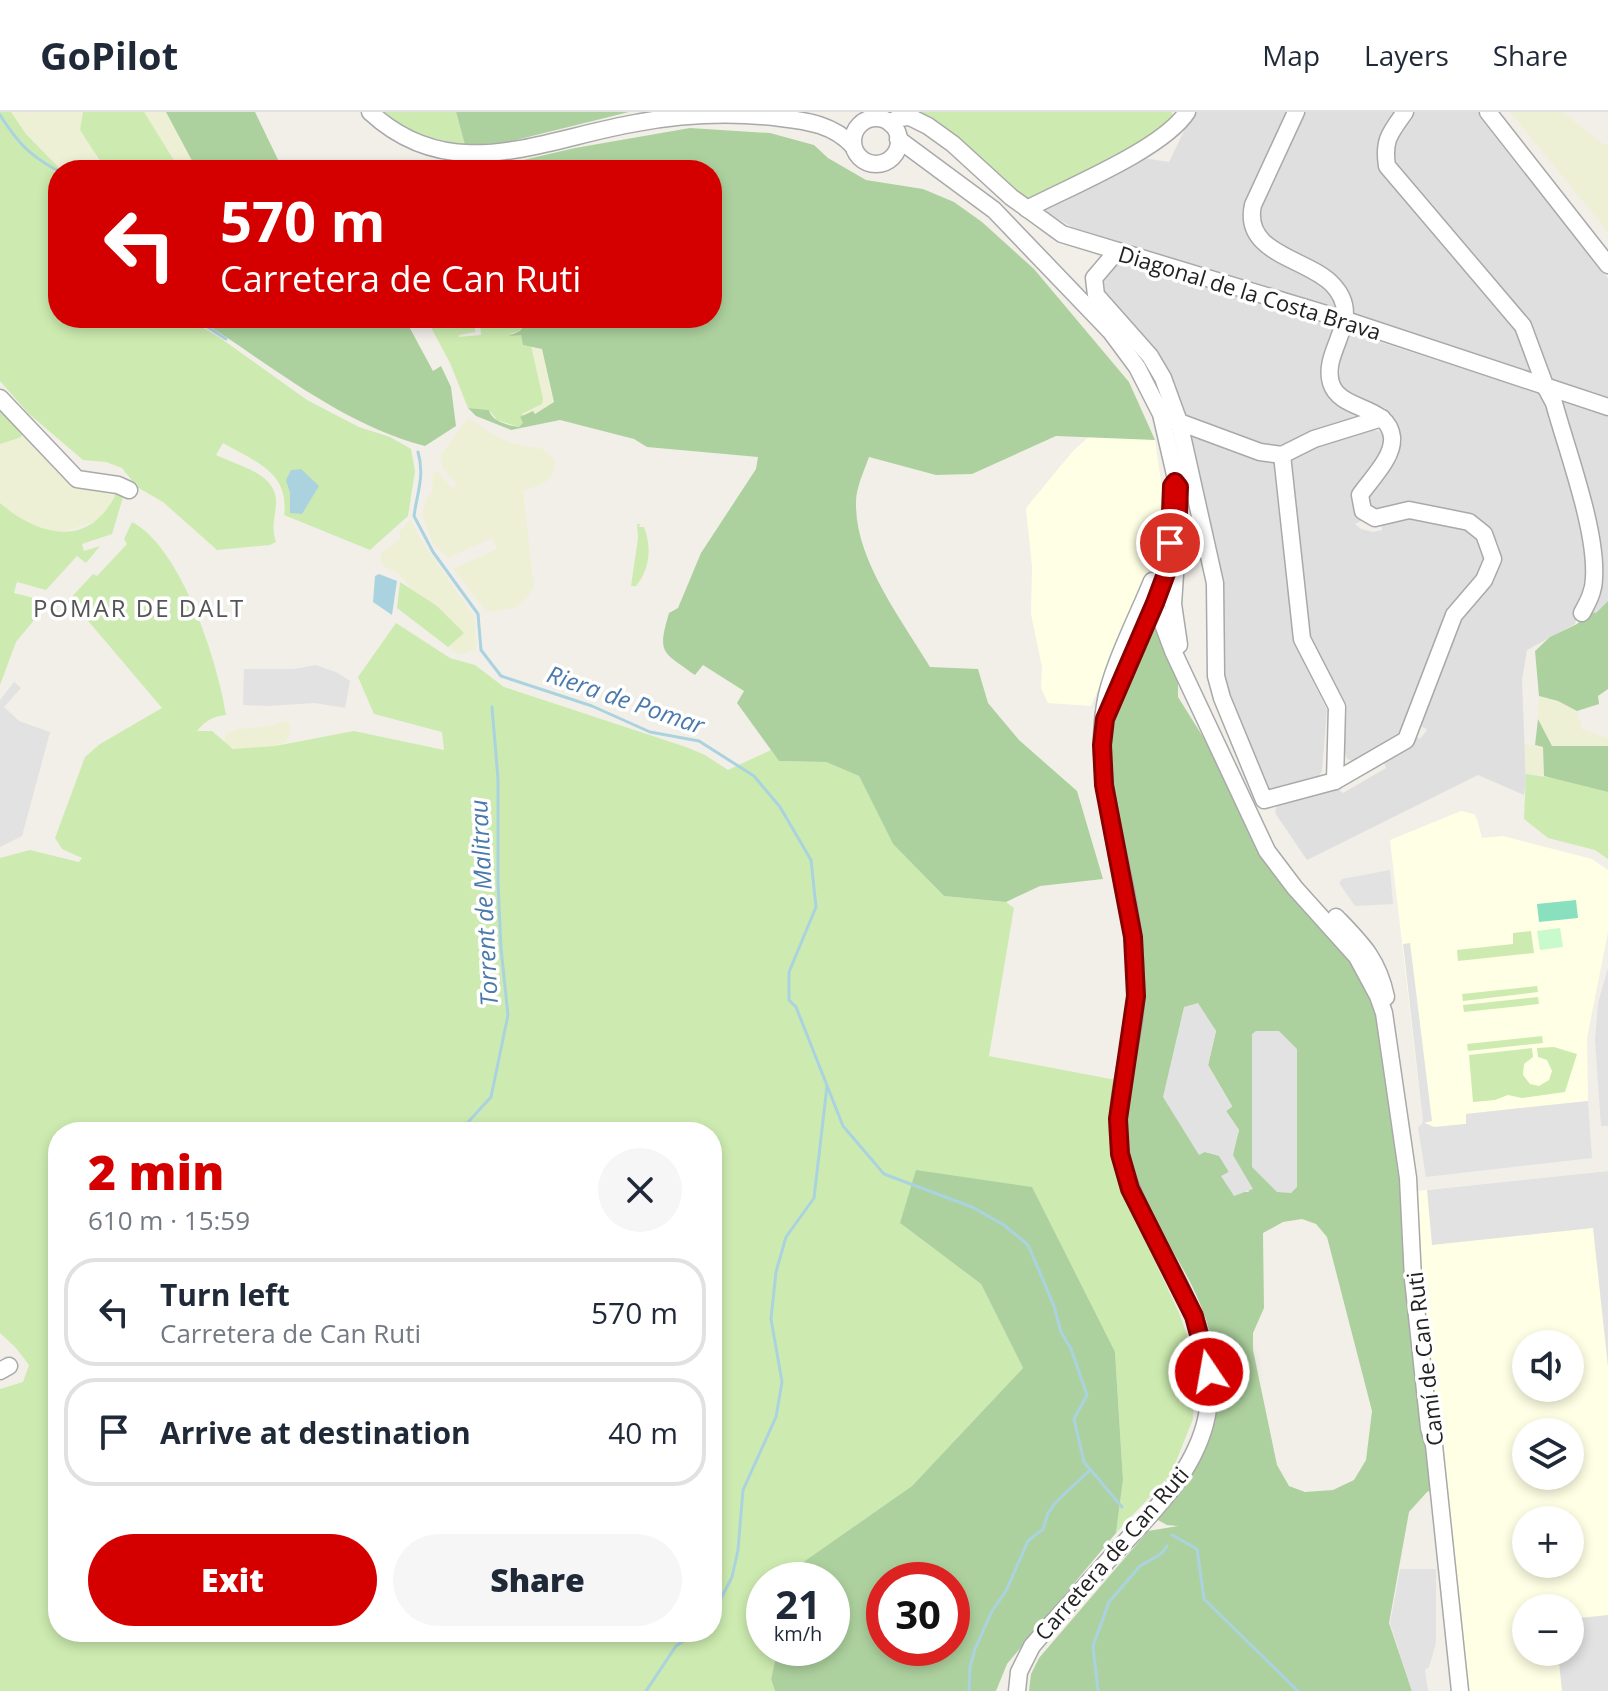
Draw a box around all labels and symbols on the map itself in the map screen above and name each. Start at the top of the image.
street label: Diagonal de la Costa Brava [1115,238,1385,346]
pin [1136,509,1204,577]
district label: POMAR DE DALT [33,591,245,624]
water label: Riera de Pomar [543,657,710,742]
water label: Torrent de Malitrau [461,799,505,1007]
street label: Camí de Can Ruti [1398,1270,1450,1448]
position arrow [1167,1330,1251,1414]
street label: Carretera de Can Ruti [1027,1460,1195,1646]
speed limit sign: 30 [866,1562,970,1666]

